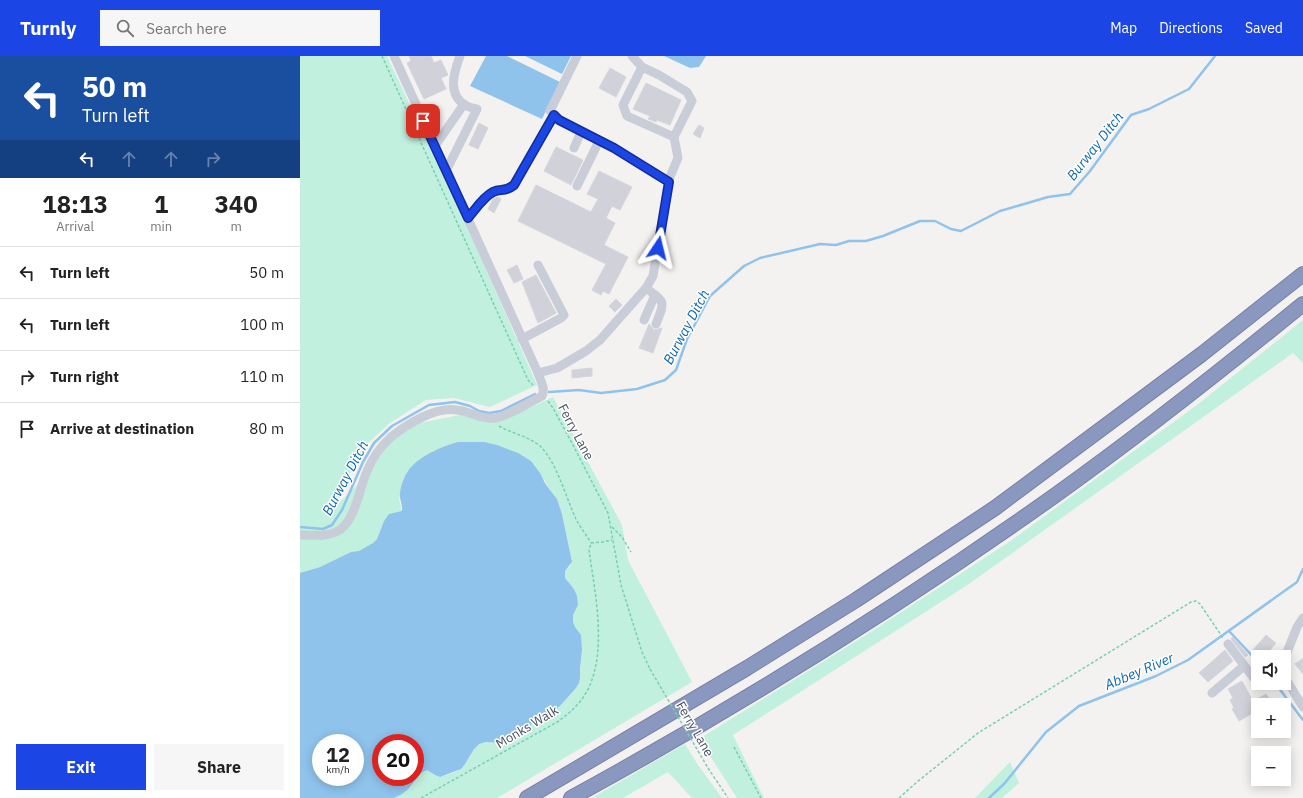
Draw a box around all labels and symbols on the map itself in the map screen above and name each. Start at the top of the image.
pin [406,104,440,138]
water label: Burway Ditch [1063,108,1127,184]
position arrow [637,227,679,269]
water label: Burway Ditch [659,286,713,367]
street label: Ferry Lane [554,401,598,463]
water label: Burway Ditch [318,437,372,518]
water label: Abbey River [1101,648,1177,694]
street label: Ferry Lane [672,698,718,760]
street label: Monks Walk [493,702,562,752]
speed limit sign: 20 [372,734,424,786]

